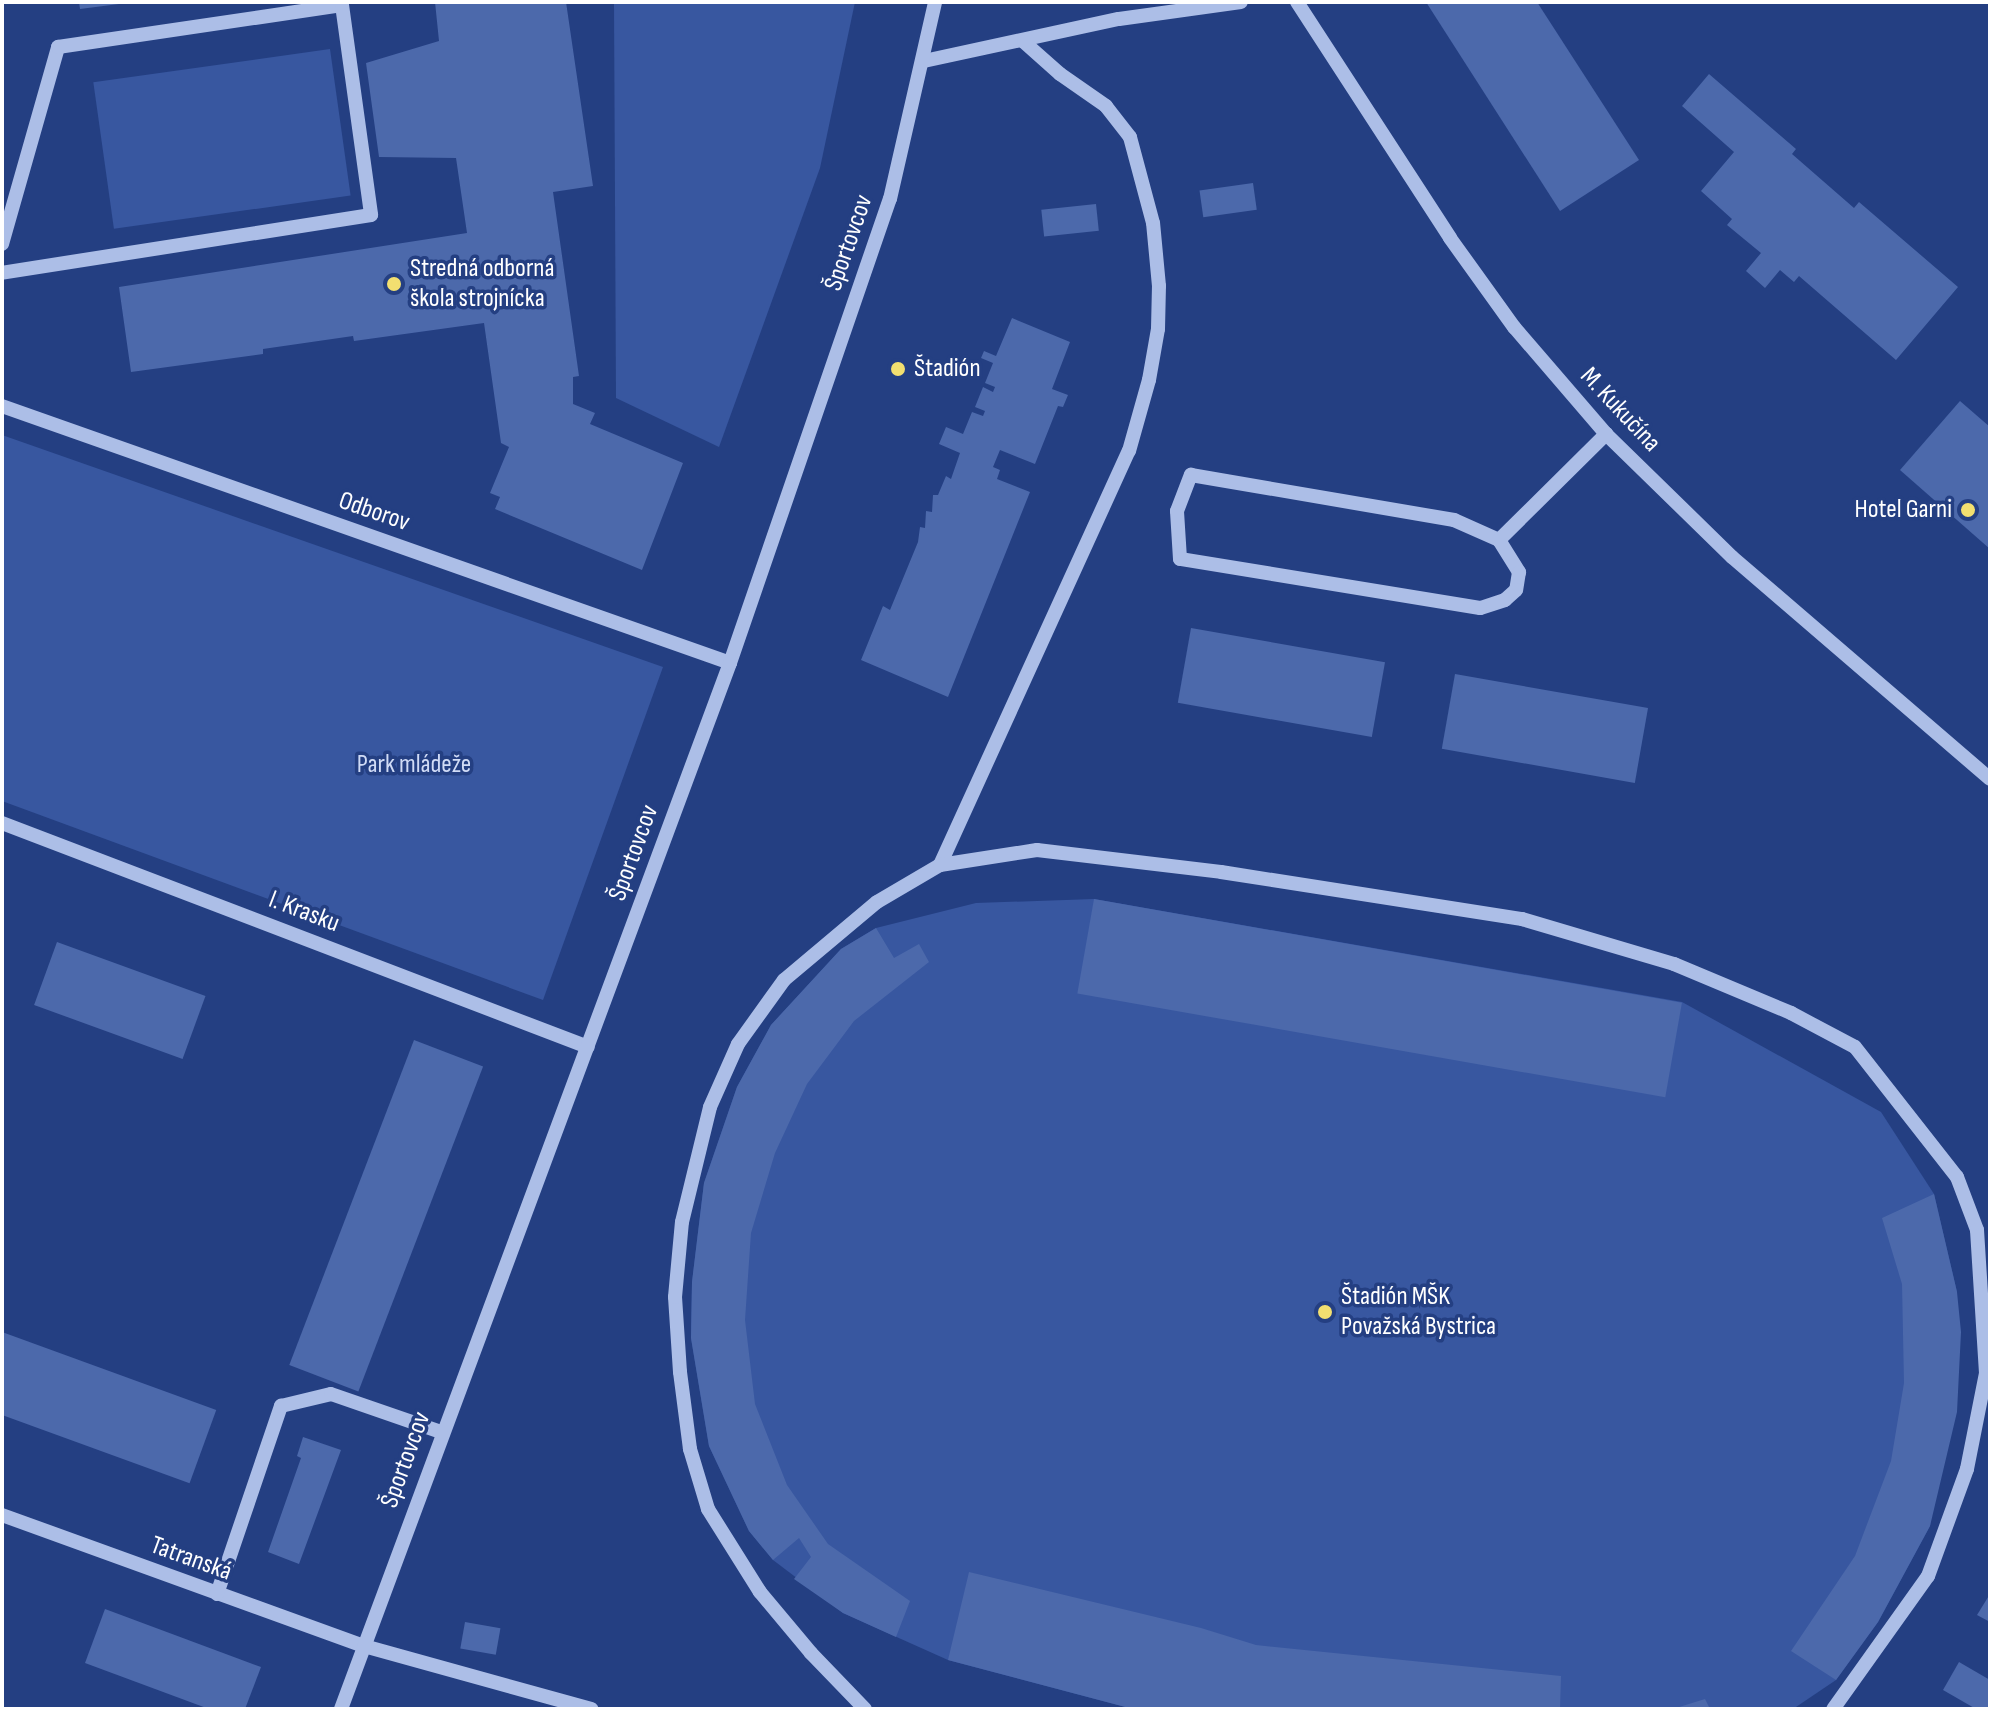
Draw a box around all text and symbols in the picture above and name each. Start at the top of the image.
street label: Športovcov [818,191,880,295]
place label: Stredná odborná škola strojnícka [410,253,554,314]
marker: Stredná odborná škola strojnícka [385,275,403,293]
place label: Štadión [914,353,981,385]
marker: Štadión [889,360,907,378]
street label: M. Kukučína [1573,361,1667,459]
street label: Odborov [334,485,414,539]
place label: Hotel Garni [1855,494,1952,526]
marker: Hotel Garni [1959,501,1977,519]
park label: Park mládeže [357,749,471,781]
street label: Športovcov [602,801,666,905]
street label: I. Krasku [264,884,344,940]
place label: Štadión MŠK Považská Bystrica [1341,1281,1496,1342]
marker: Štadión MŠK Považská Bystrica [1316,1303,1334,1321]
street label: Športovcov [374,1408,438,1512]
street label: Tatranská [146,1530,236,1588]

